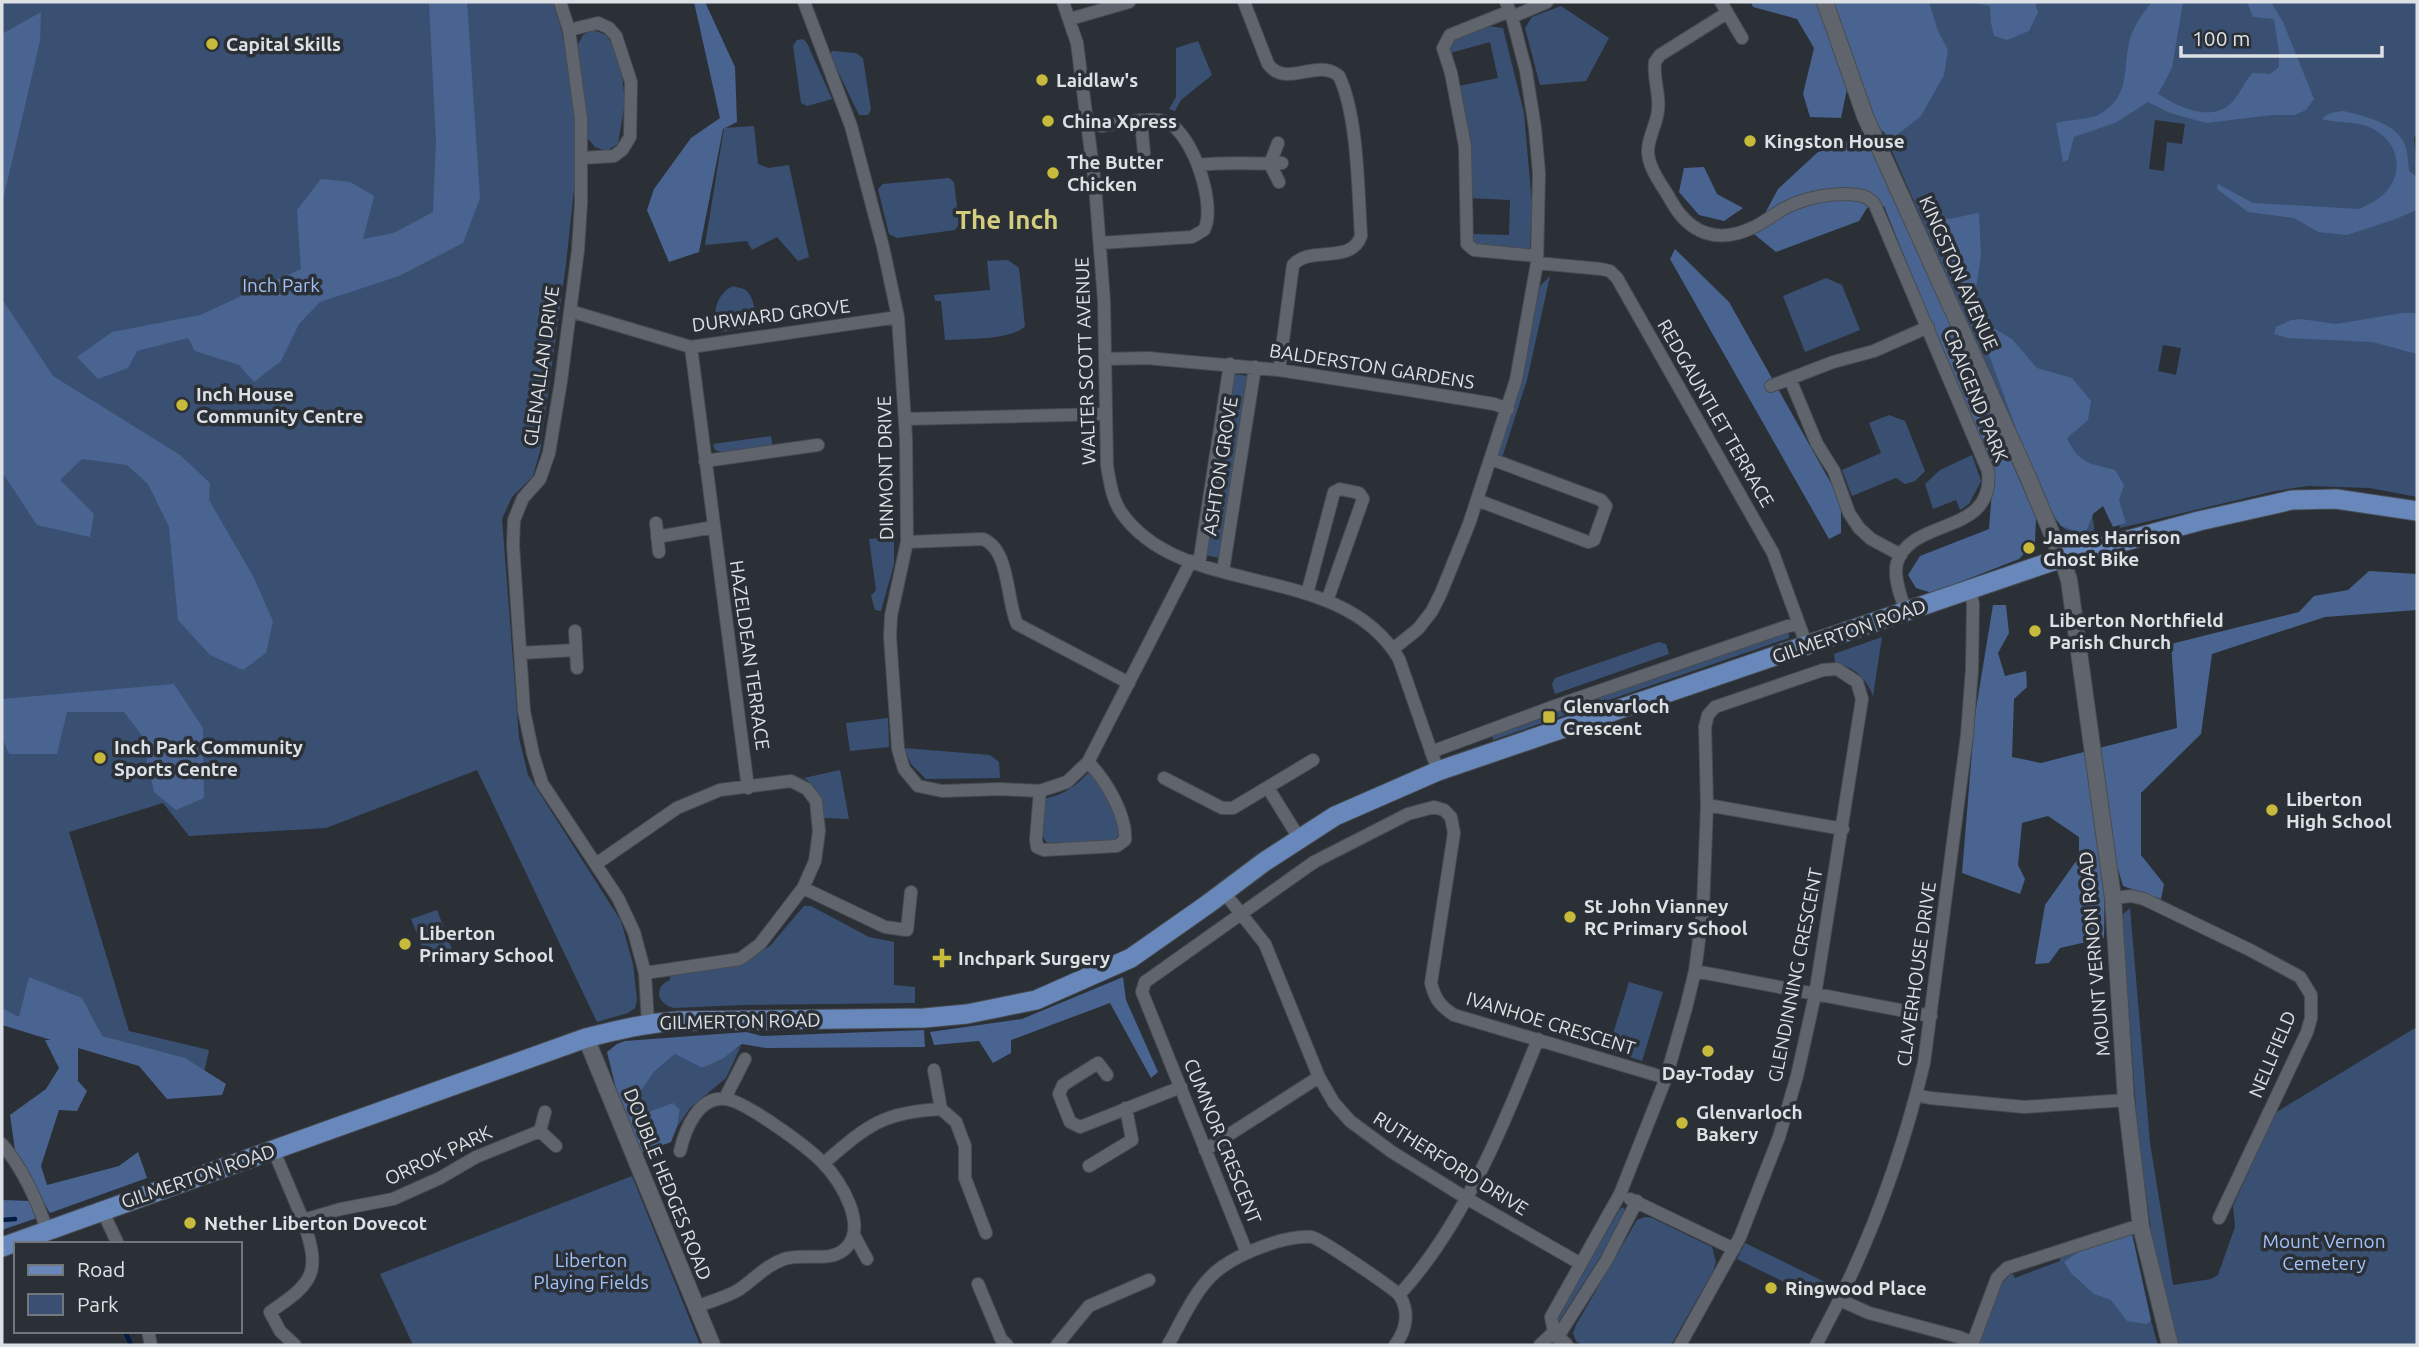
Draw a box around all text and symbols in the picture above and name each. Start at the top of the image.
scale bar [2181,14,2382,58]
text: 100 m [2192,26,2250,50]
place label: Capital Skills [226,33,341,55]
marker: Capital Skills [204,36,220,52]
place label: Laidlaw's [1056,69,1138,91]
marker: Laidlaw's [1034,72,1050,88]
place label: China Xpress [1062,110,1177,132]
marker: China Xpress [1040,113,1056,129]
place label: Kingston House [1764,130,1905,152]
marker: Kingston House [1742,133,1758,149]
place label: The Butter Chicken [1067,151,1164,195]
marker: The Butter Chicken [1045,165,1061,181]
street label: KINGSTON AVENUE [1915,192,2003,354]
district label: The Inch [956,205,1058,234]
street label: WALTER SCOTT AVENUE [1070,257,1100,465]
park label: Inch Park [242,274,320,296]
street label: GLENALLAN DRIVE [519,284,563,448]
street label: DURWARD GROVE [691,294,851,336]
street label: REDGAUNTLET TERRACE [1653,315,1779,511]
street label: CRAIGEND PARK [1939,325,2013,465]
street label: BALDERSTON GARDENS [1268,339,1476,393]
place label: Inch House Community Centre [196,383,363,427]
street label: ASHTON GROVE [1198,395,1242,537]
street label: DINMONT DRIVE [873,396,897,540]
marker: Inch House Community Centre [174,397,190,413]
place label: James Harrison Ghost Bike [2043,526,2181,570]
marker: James Harrison Ghost Bike [2021,540,2037,556]
street label: HAZELDEAN TERRACE [726,559,774,751]
street label: GILMERTON ROAD [1769,594,1929,668]
place label: Liberton Northfield Parish Church [2049,609,2224,653]
marker: Liberton Northfield Parish Church [2027,623,2043,639]
place label: Glenvarloch Crescent [1563,695,1670,739]
marker: Glenvarloch Crescent [1541,709,1557,725]
place label: Inch Park Community Sports Centre [114,736,303,780]
marker: Inch Park Community Sports Centre [92,750,108,766]
place label: Liberton High School [2286,788,2392,832]
marker: Liberton High School [2264,802,2280,818]
street label: MOUNT VERNON ROAD [2074,851,2114,1057]
street label: GLENDINNING CRESCENT [1763,866,1827,1084]
street label: CLAVERHOUSE DRIVE [1892,880,1940,1068]
place label: St John Vianney RC Primary School [1584,895,1748,939]
marker: St John Vianney RC Primary School [1562,909,1578,925]
place label: Liberton Primary School [419,922,554,966]
marker: Liberton Primary School [397,936,413,952]
place label: Inchpark Surgery [958,947,1110,969]
marker: Inchpark Surgery [932,948,952,968]
street label: IVANHOE CRESCENT [1464,987,1638,1059]
street label: NELLFIELD [2244,1007,2300,1101]
street label: GILMERTON ROAD [659,1009,821,1033]
marker: Day-Today [1700,1043,1716,1059]
street label: CUMNOR CRESCENT [1180,1055,1266,1227]
place label: Day-Today [1662,1062,1754,1084]
street label: DOUBLE HEDGES ROAD [619,1085,717,1283]
place label: Glenvarloch Bakery [1696,1101,1803,1145]
street label: RUTHERFORD DRIVE [1370,1106,1532,1220]
marker: Glenvarloch Bakery [1674,1115,1690,1131]
street label: ORROK PARK [381,1120,495,1189]
street label: GILMERTON ROAD [118,1139,278,1213]
place label: Nether Liberton Dovecot [204,1212,427,1234]
marker: Nether Liberton Dovecot [182,1215,198,1231]
park label: Mount Vernon Cemetery [2262,1230,2386,1274]
legend [14,1242,242,1333]
park label: Liberton Playing Fields [533,1249,649,1293]
text: Road [77,1257,125,1281]
place label: Ringwood Place [1785,1277,1927,1299]
marker: Ringwood Place [1763,1280,1779,1296]
text: Park [77,1292,119,1316]

